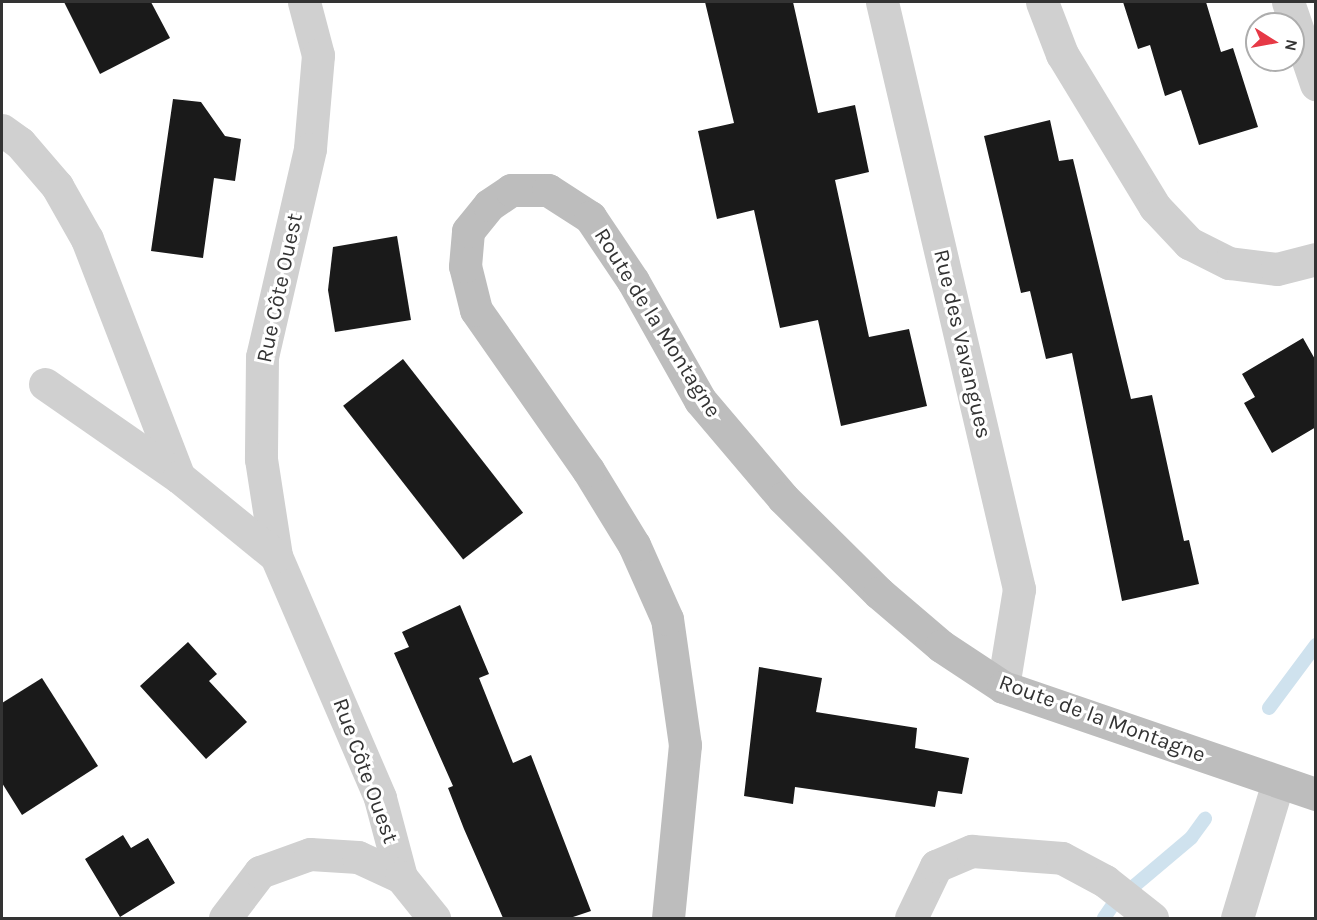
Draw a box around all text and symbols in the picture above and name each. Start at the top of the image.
north arrow [1245,12,1305,72]
text: N [1281,38,1302,53]
street label: Rue Côte Ouest [251,211,309,365]
street label: Route de la Montagne [588,224,726,422]
street label: Rue des Vavangues [927,247,997,441]
street label: Route de la Montagne [995,669,1209,769]
street label: Rue Côte Ouest [327,695,403,847]

